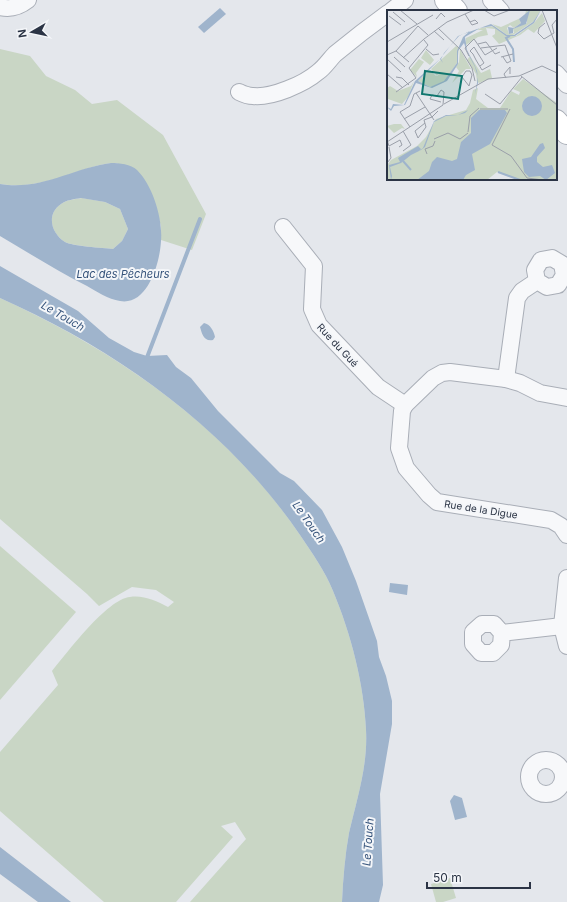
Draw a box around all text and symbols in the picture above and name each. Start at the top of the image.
inset map [387,10,557,180]
north arrow [12,12,52,52]
text: N [15,28,30,39]
water label: Lac des Pêcheurs [76,267,170,281]
water label: Le Touch [39,298,88,334]
street label: Rue du Gué [315,321,361,369]
street label: Rue de la Digue [443,497,519,521]
water label: Le Touch [290,498,329,546]
water label: Le Touch [359,817,377,866]
scale bar [427,864,530,890]
text: 50 m [433,870,462,885]

